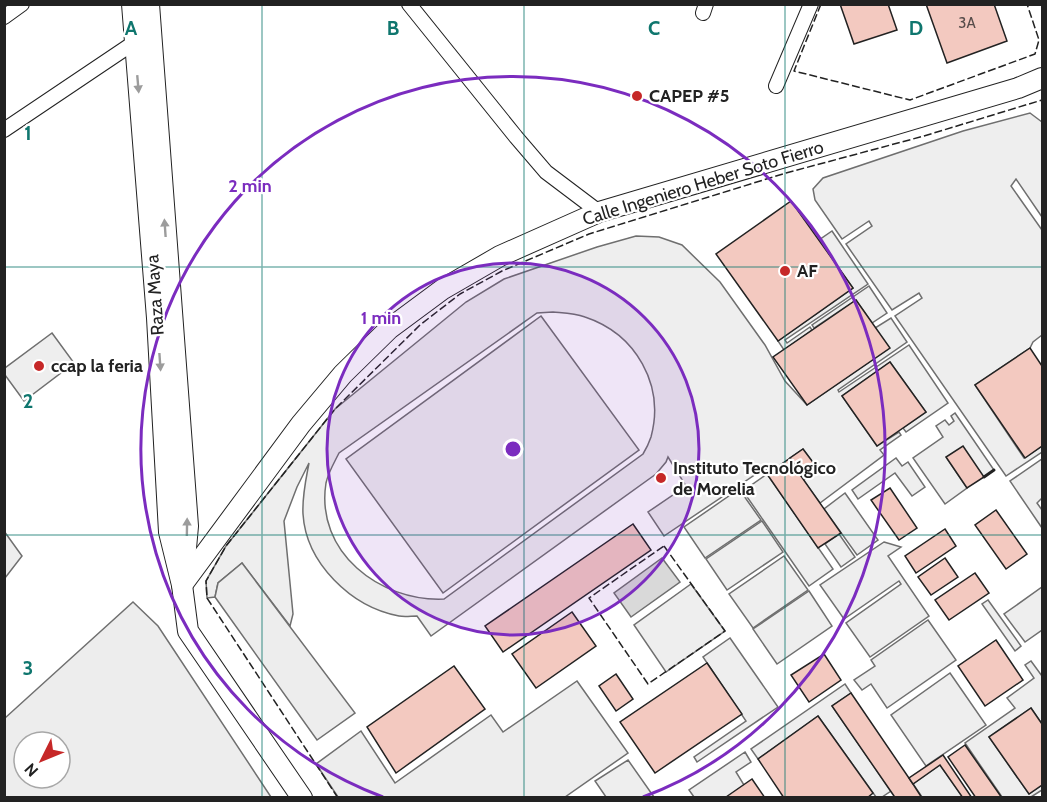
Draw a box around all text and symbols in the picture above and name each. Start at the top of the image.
house number: 3A [958,14,976,32]
text: A [125,16,138,40]
text: B [387,16,399,40]
text: C [648,16,660,40]
text: D [909,16,923,40]
one-way arrow [133,74,143,93]
place label: CAPEP #5 [649,85,729,107]
marker: CAPEP #5 [630,89,644,103]
text: 1 [24,121,32,145]
street label: Calle Ingeniero Heber Soto Fierro [580,136,826,230]
text: 2 min [228,175,272,197]
one-way arrow [160,218,170,237]
street label: Raza Maya [141,253,169,336]
place label: AF [797,260,818,282]
marker: AF [778,264,792,278]
text: 1 min [361,307,401,329]
one-way arrow [155,352,164,371]
place label: ccap la feria [51,355,143,377]
marker: ccap la feria [32,359,46,373]
text: 2 [23,389,33,413]
centre of rings [503,439,523,459]
place label: Instituto Tecnológico de Morelia [673,457,836,500]
marker: Instituto Tecnológico de Morelia [654,471,668,485]
one-way arrow [182,517,192,536]
text: 3 [23,656,33,680]
north arrow [12,730,72,790]
text: N [21,759,42,781]

